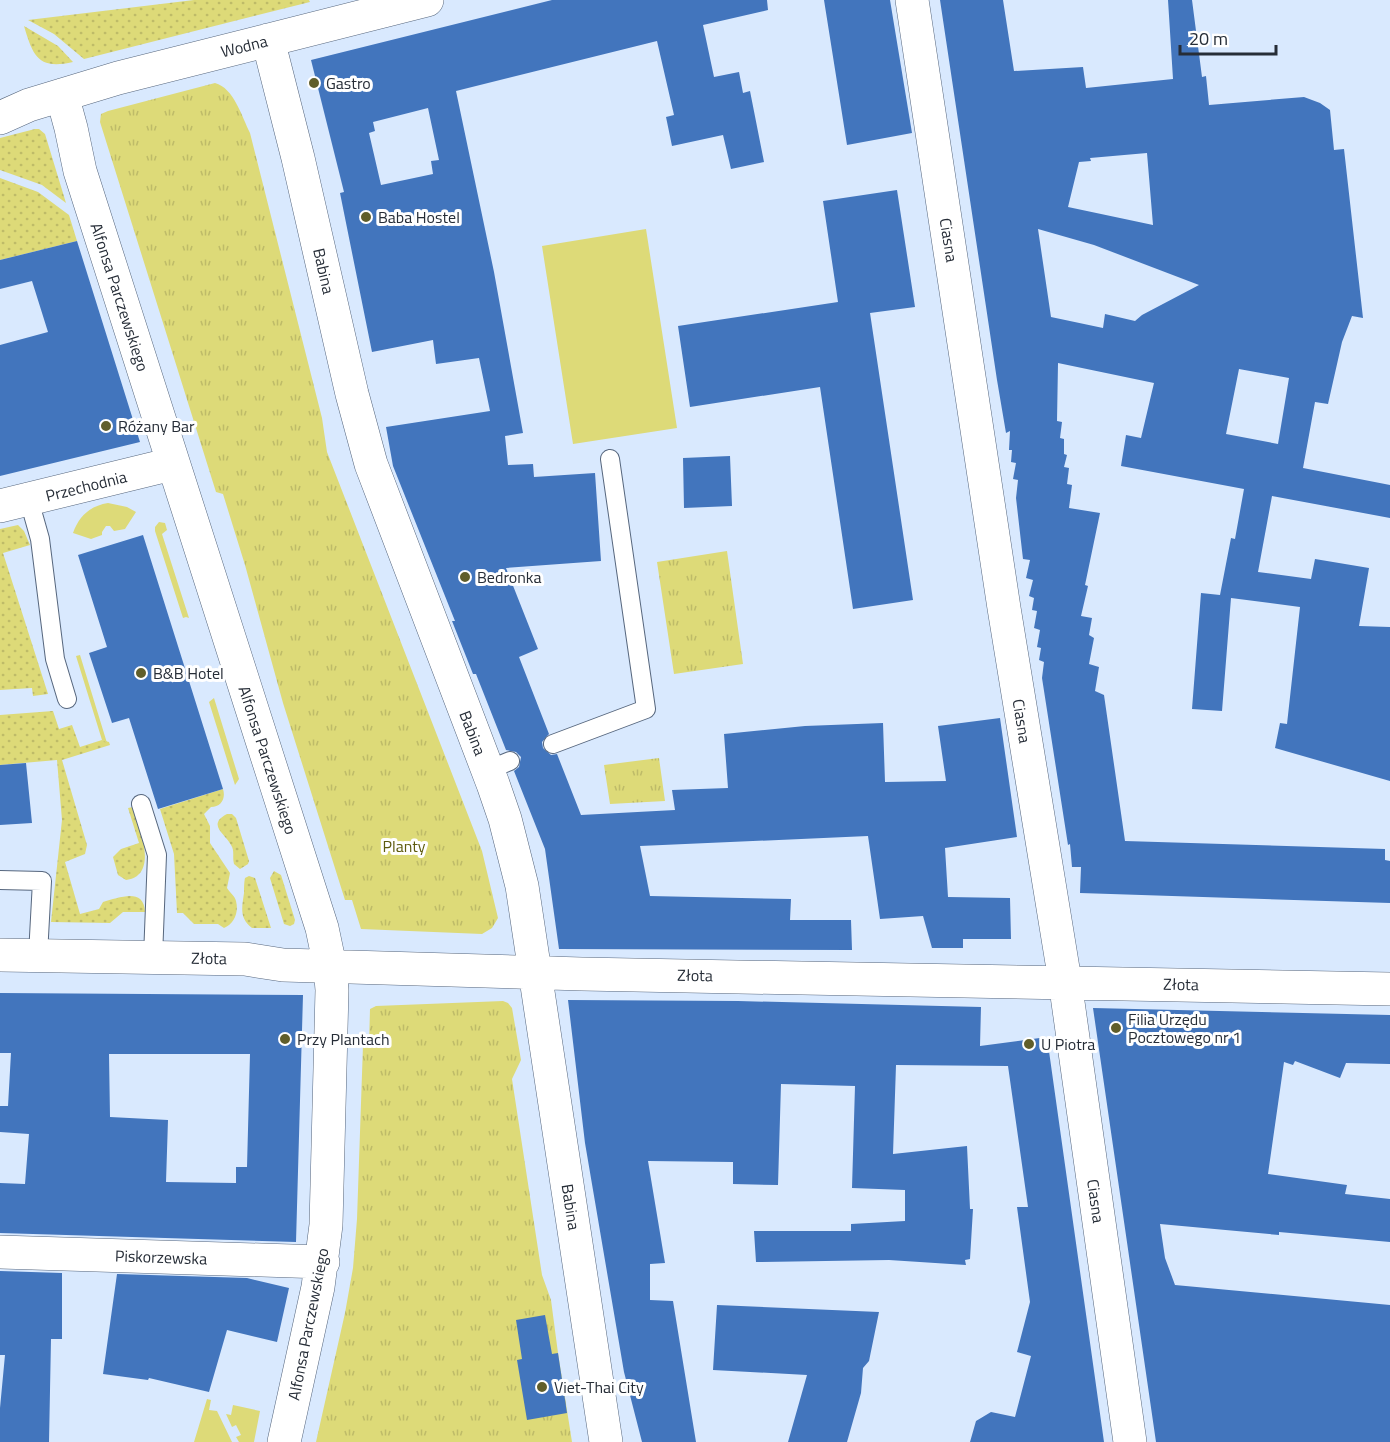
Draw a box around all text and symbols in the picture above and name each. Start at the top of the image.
scale bar [1180,18,1276,56]
text: 20 m [1189,25,1228,52]
street label: Wodna [218,29,270,63]
place label: Gastro [326,71,371,95]
marker: Gastro [307,76,321,90]
place label: Baba Hostel [378,205,460,229]
marker: Baba Hostel [359,210,373,224]
street label: Ciasna [934,216,964,264]
street label: Alfonsa Parczewskiego [85,220,155,374]
street label: Babina [307,246,341,296]
place label: Różany Bar [118,414,195,438]
marker: Różany Bar [99,419,113,433]
street label: Przechodnia [43,464,129,508]
place label: Bedronka [477,565,541,589]
marker: Bedronka [458,570,472,584]
place label: B&B Hotel [153,661,224,685]
marker: B&B Hotel [134,666,148,680]
street label: Alfonsa Parczewskiego [233,683,303,837]
street label: Ciasna [1007,697,1037,745]
street label: Babina [453,707,493,759]
park label: Planty [382,834,426,858]
street label: Złota [191,946,227,970]
street label: Złota [677,963,713,987]
street label: Złota [1163,972,1199,996]
place label: Filia Urzędu Pocztowego nr 1 [1128,1007,1241,1049]
marker: Filia Urzędu Pocztowego nr 1 [1109,1021,1123,1035]
place label: Przy Plantach [297,1027,390,1051]
marker: Przy Plantach [278,1032,292,1046]
place label: U Piotra [1041,1032,1095,1056]
marker: U Piotra [1022,1037,1036,1051]
street label: Ciasna [1081,1177,1111,1225]
street label: Babina [556,1182,586,1232]
street label: Piskorzewska [114,1243,208,1271]
street label: Alfonsa Parczewskiego [281,1246,335,1402]
place label: Viet-Thai City [554,1375,644,1399]
marker: Viet-Thai City [535,1380,549,1394]

